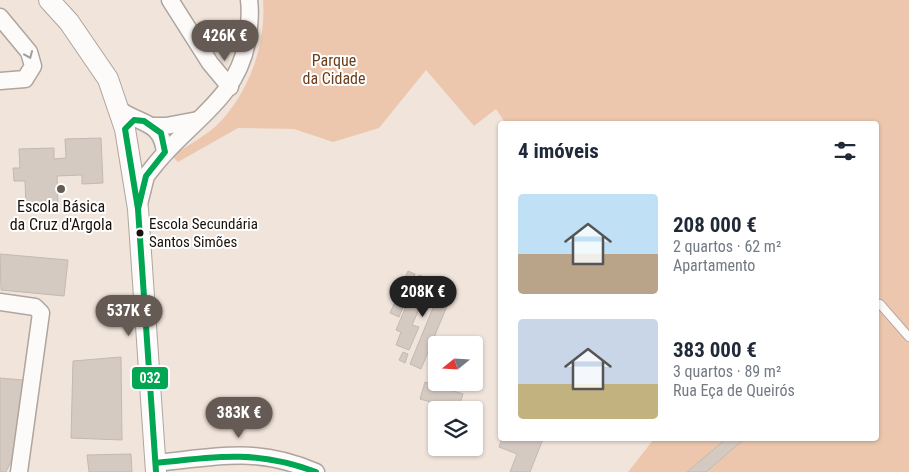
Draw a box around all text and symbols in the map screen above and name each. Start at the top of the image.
pin: 426K € [184,20,266,62]
text: 426K € [203,26,247,45]
one-way arrow [22,50,32,59]
park label: Parque da Cidade [302,51,366,88]
icon: filters [831,137,859,165]
text: 4 imóveis [518,139,599,163]
marker: Escola Básica da Cruz d'Argola [55,183,67,195]
place label: Escola Básica da Cruz d'Argola [10,197,112,234]
text: 208 000 € [673,213,757,237]
icon: home [558,214,618,274]
place label: Escola Secundária Santos Simões [149,215,258,251]
marker: Escola Secundária Santos Simões [135,228,145,238]
text: 2 quartos · 62 m² [673,237,781,256]
text: Apartamento [673,256,755,275]
pin: 208K € [382,276,464,318]
text: 208K € [401,282,445,301]
pin: 537K € [88,294,170,337]
text: 537K € [107,301,151,320]
north arrow [428,336,482,391]
map controls [428,336,483,456]
text: 383 000 € [673,338,757,362]
icon: home [558,339,618,399]
text: 3 quartos · 89 m² [673,362,781,381]
line badge: 032 [131,366,169,390]
text: 032 [139,370,161,386]
text: Rua Eça de Queirós [673,381,795,400]
pin: 383K € [198,396,280,439]
button: layers [428,401,483,456]
text: 383K € [217,403,261,422]

